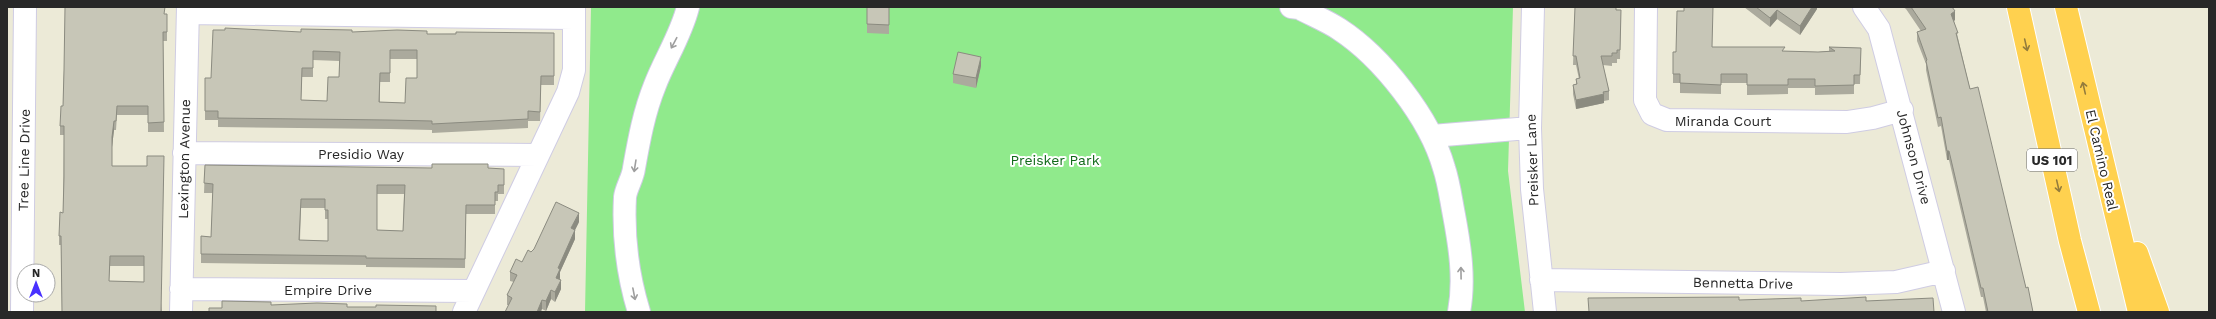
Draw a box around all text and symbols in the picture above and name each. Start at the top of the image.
one-way arrow [670,37,677,49]
one-way arrow [2023,38,2031,51]
one-way arrow [2080,82,2088,95]
street label: Lexington Avenue [175,99,193,219]
street label: Johnson Drive [1894,108,1934,206]
street label: El Camino Real [2083,108,2122,213]
street label: Tree Line Drive [15,109,33,211]
street label: Miranda Court [1675,113,1771,129]
street label: Preisker Lane [1522,114,1542,206]
street label: Presidio Way [318,146,405,162]
road number: US 101 [2027,149,2077,171]
park label: Preisker Park [1010,152,1100,168]
one-way arrow [631,159,639,172]
one-way arrow [2054,179,2062,192]
north arrow [16,263,56,303]
text: N [32,267,40,280]
one-way arrow [1457,267,1465,280]
street label: Bennetta Drive [1693,274,1793,292]
street label: Empire Drive [284,282,372,298]
one-way arrow [631,287,639,300]

